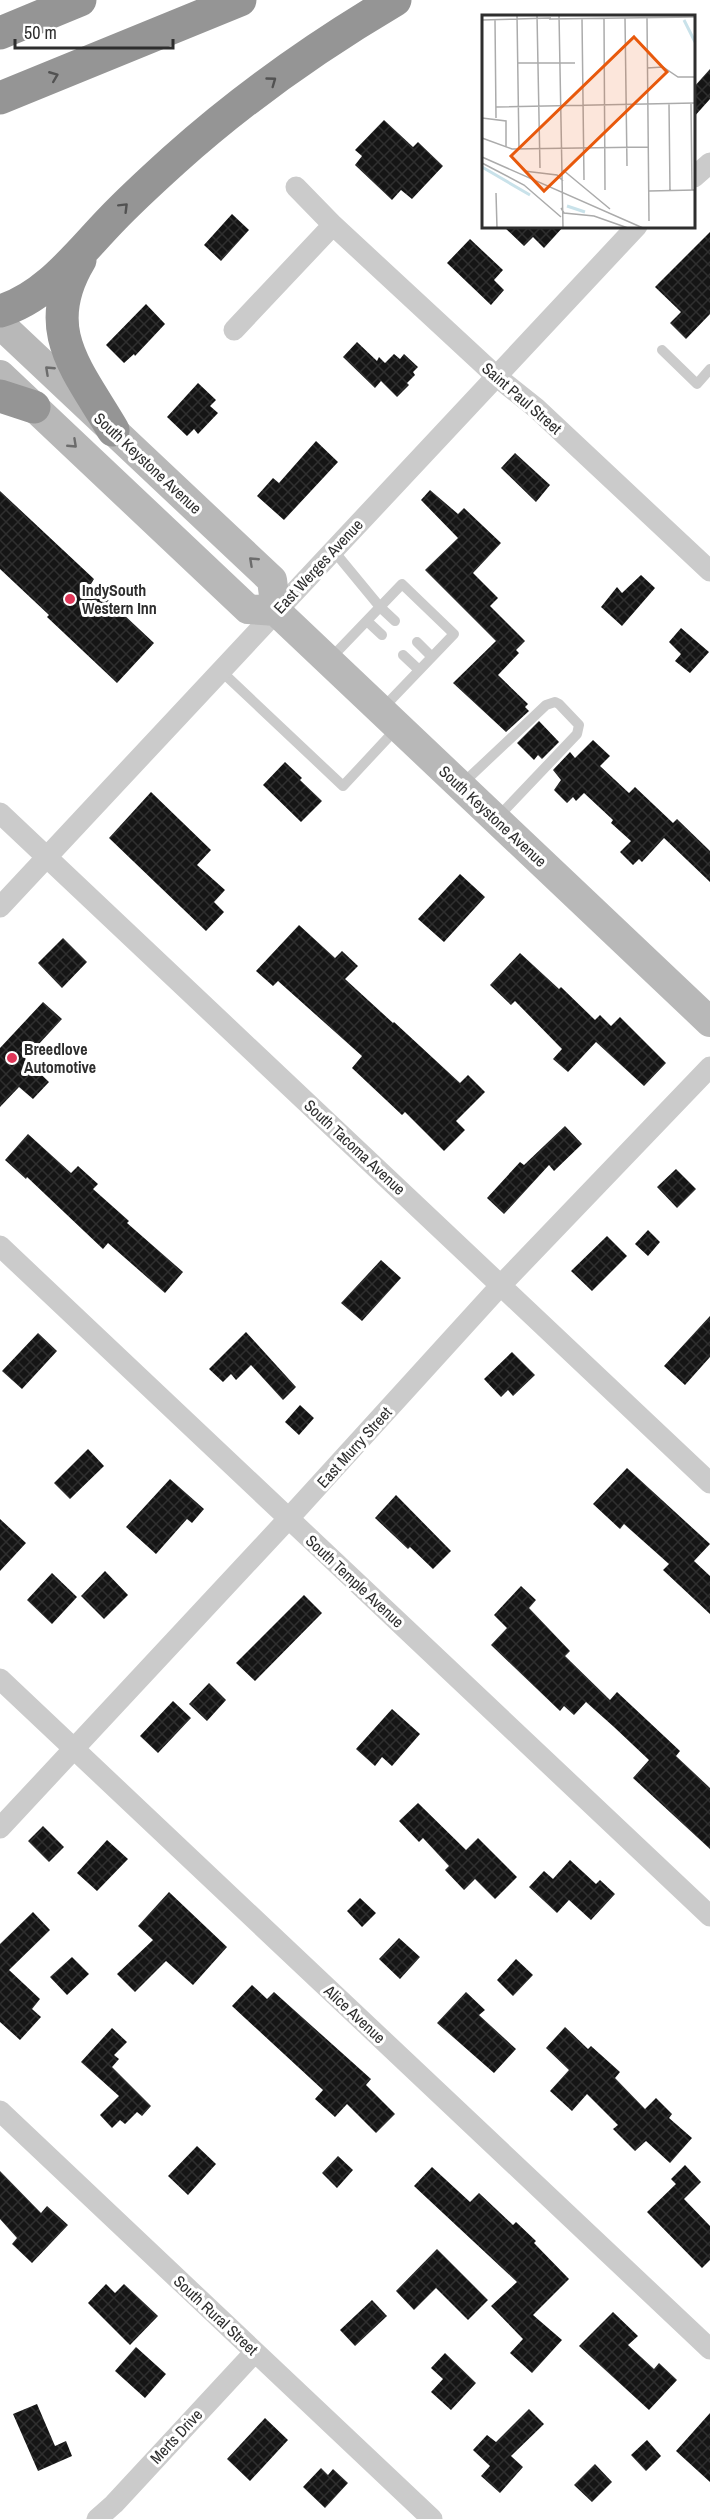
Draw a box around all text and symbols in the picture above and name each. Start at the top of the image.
scale bar [15,12,172,50]
inset map [482,15,695,228]
text: 50 m [24,20,57,45]
one-way arrow [48,71,59,83]
one-way arrow [266,77,277,88]
one-way arrow [117,203,127,214]
street label: Saint Paul Street [477,357,567,439]
one-way arrow [46,366,56,377]
street label: South Keystone Avenue [89,407,207,519]
one-way arrow [66,437,77,448]
street label: East Werges Avenue [268,514,368,618]
one-way arrow [249,558,260,569]
place label: IndySouth Western Inn [82,579,157,619]
marker: IndySouth Western Inn [63,592,77,606]
street label: South Keystone Avenue [434,760,552,872]
place label: Breedlove Automotive [24,1038,96,1078]
marker: Breedlove Automotive [5,1051,19,1065]
street label: South Tacoma Avenue [300,1094,410,1200]
street label: East Murry Street [312,1401,397,1492]
street label: South Temple Avenue [301,1530,409,1632]
street label: Alice Avenue [319,1979,390,2048]
street label: South Rural Street [169,2270,263,2360]
street label: Merts Drive [145,2404,207,2468]

